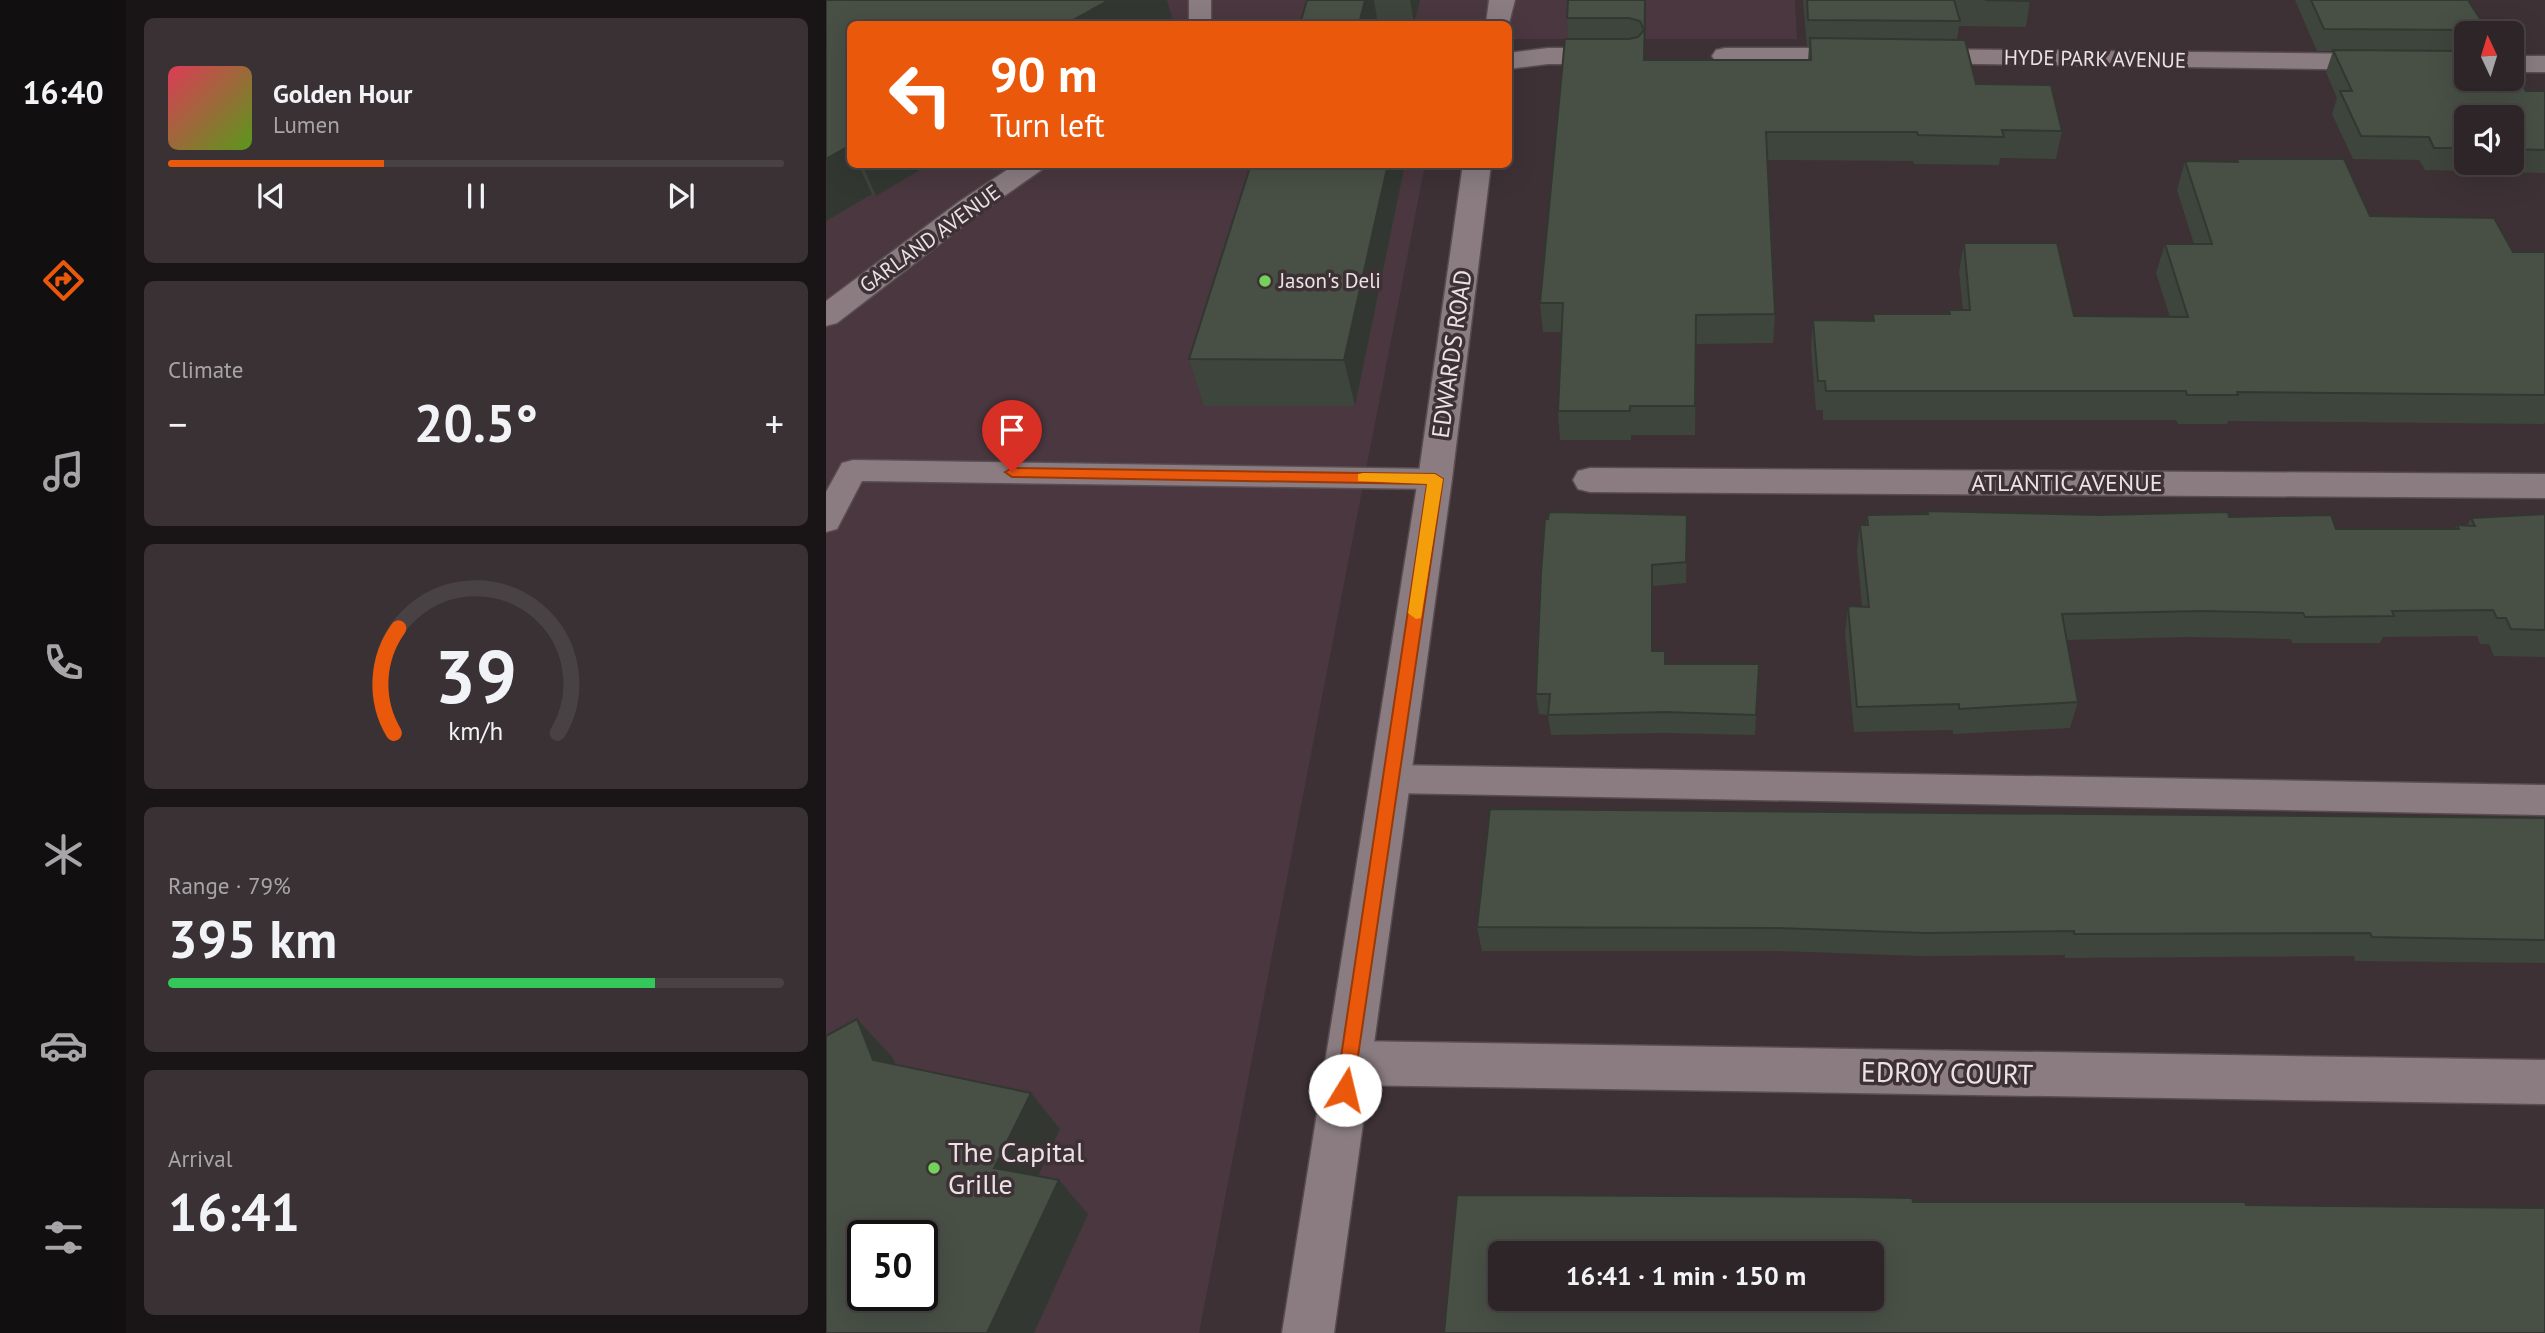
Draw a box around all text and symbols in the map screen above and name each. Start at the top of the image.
north arrow [2454,21,2524,91]
map controls [2454,21,2524,175]
text: 90 m [990,42,1097,106]
street label: HYDE PARK AVENUE [2004,43,2186,74]
icon: left [875,49,966,140]
text: 16:40 [22,71,104,113]
text: Golden Hour [273,77,412,110]
text: Turn left [990,104,1105,146]
button: sound [2454,105,2524,175]
text: Lumen [273,110,340,139]
icon: previous [252,177,290,215]
icon: pause [457,177,495,215]
icon: next [662,177,700,215]
street label: GARLAND AVENUE [854,179,1005,299]
icon: directions [39,256,88,305]
place label: Jason's Deli [1278,267,1381,294]
street label: EDWARDS ROAD [1424,268,1479,440]
marker: Jason's Deli [1257,273,1273,289]
text: Climate [168,355,243,384]
text: 20.5° [414,389,538,456]
text: − [168,399,187,448]
text: + [765,399,784,448]
pin [982,400,1042,472]
icon: arrive [993,411,1031,449]
icon: music [39,447,88,496]
street label: ATLANTIC AVENUE [1971,467,2163,498]
text: 39 [435,629,517,723]
icon: phone [39,638,88,687]
text: km/h [449,714,503,746]
icon: climate [39,830,88,879]
text: Range · 79% [168,871,291,900]
text: 395 km [168,905,337,972]
icon: car [39,1021,88,1070]
street label: EDROY COURT [1861,1052,2034,1093]
position arrow [1308,1053,1382,1127]
place label: The Capital Grille [948,1133,1084,1202]
text: Arrival [168,1144,232,1173]
marker: The Capital Grille [926,1160,942,1176]
text: 16:41 [168,1178,300,1245]
icon: filters [39,1213,88,1262]
speed limit sign: 50 [847,1220,938,1311]
text: 16:41 · 1 min · 150 m [1566,1259,1806,1292]

